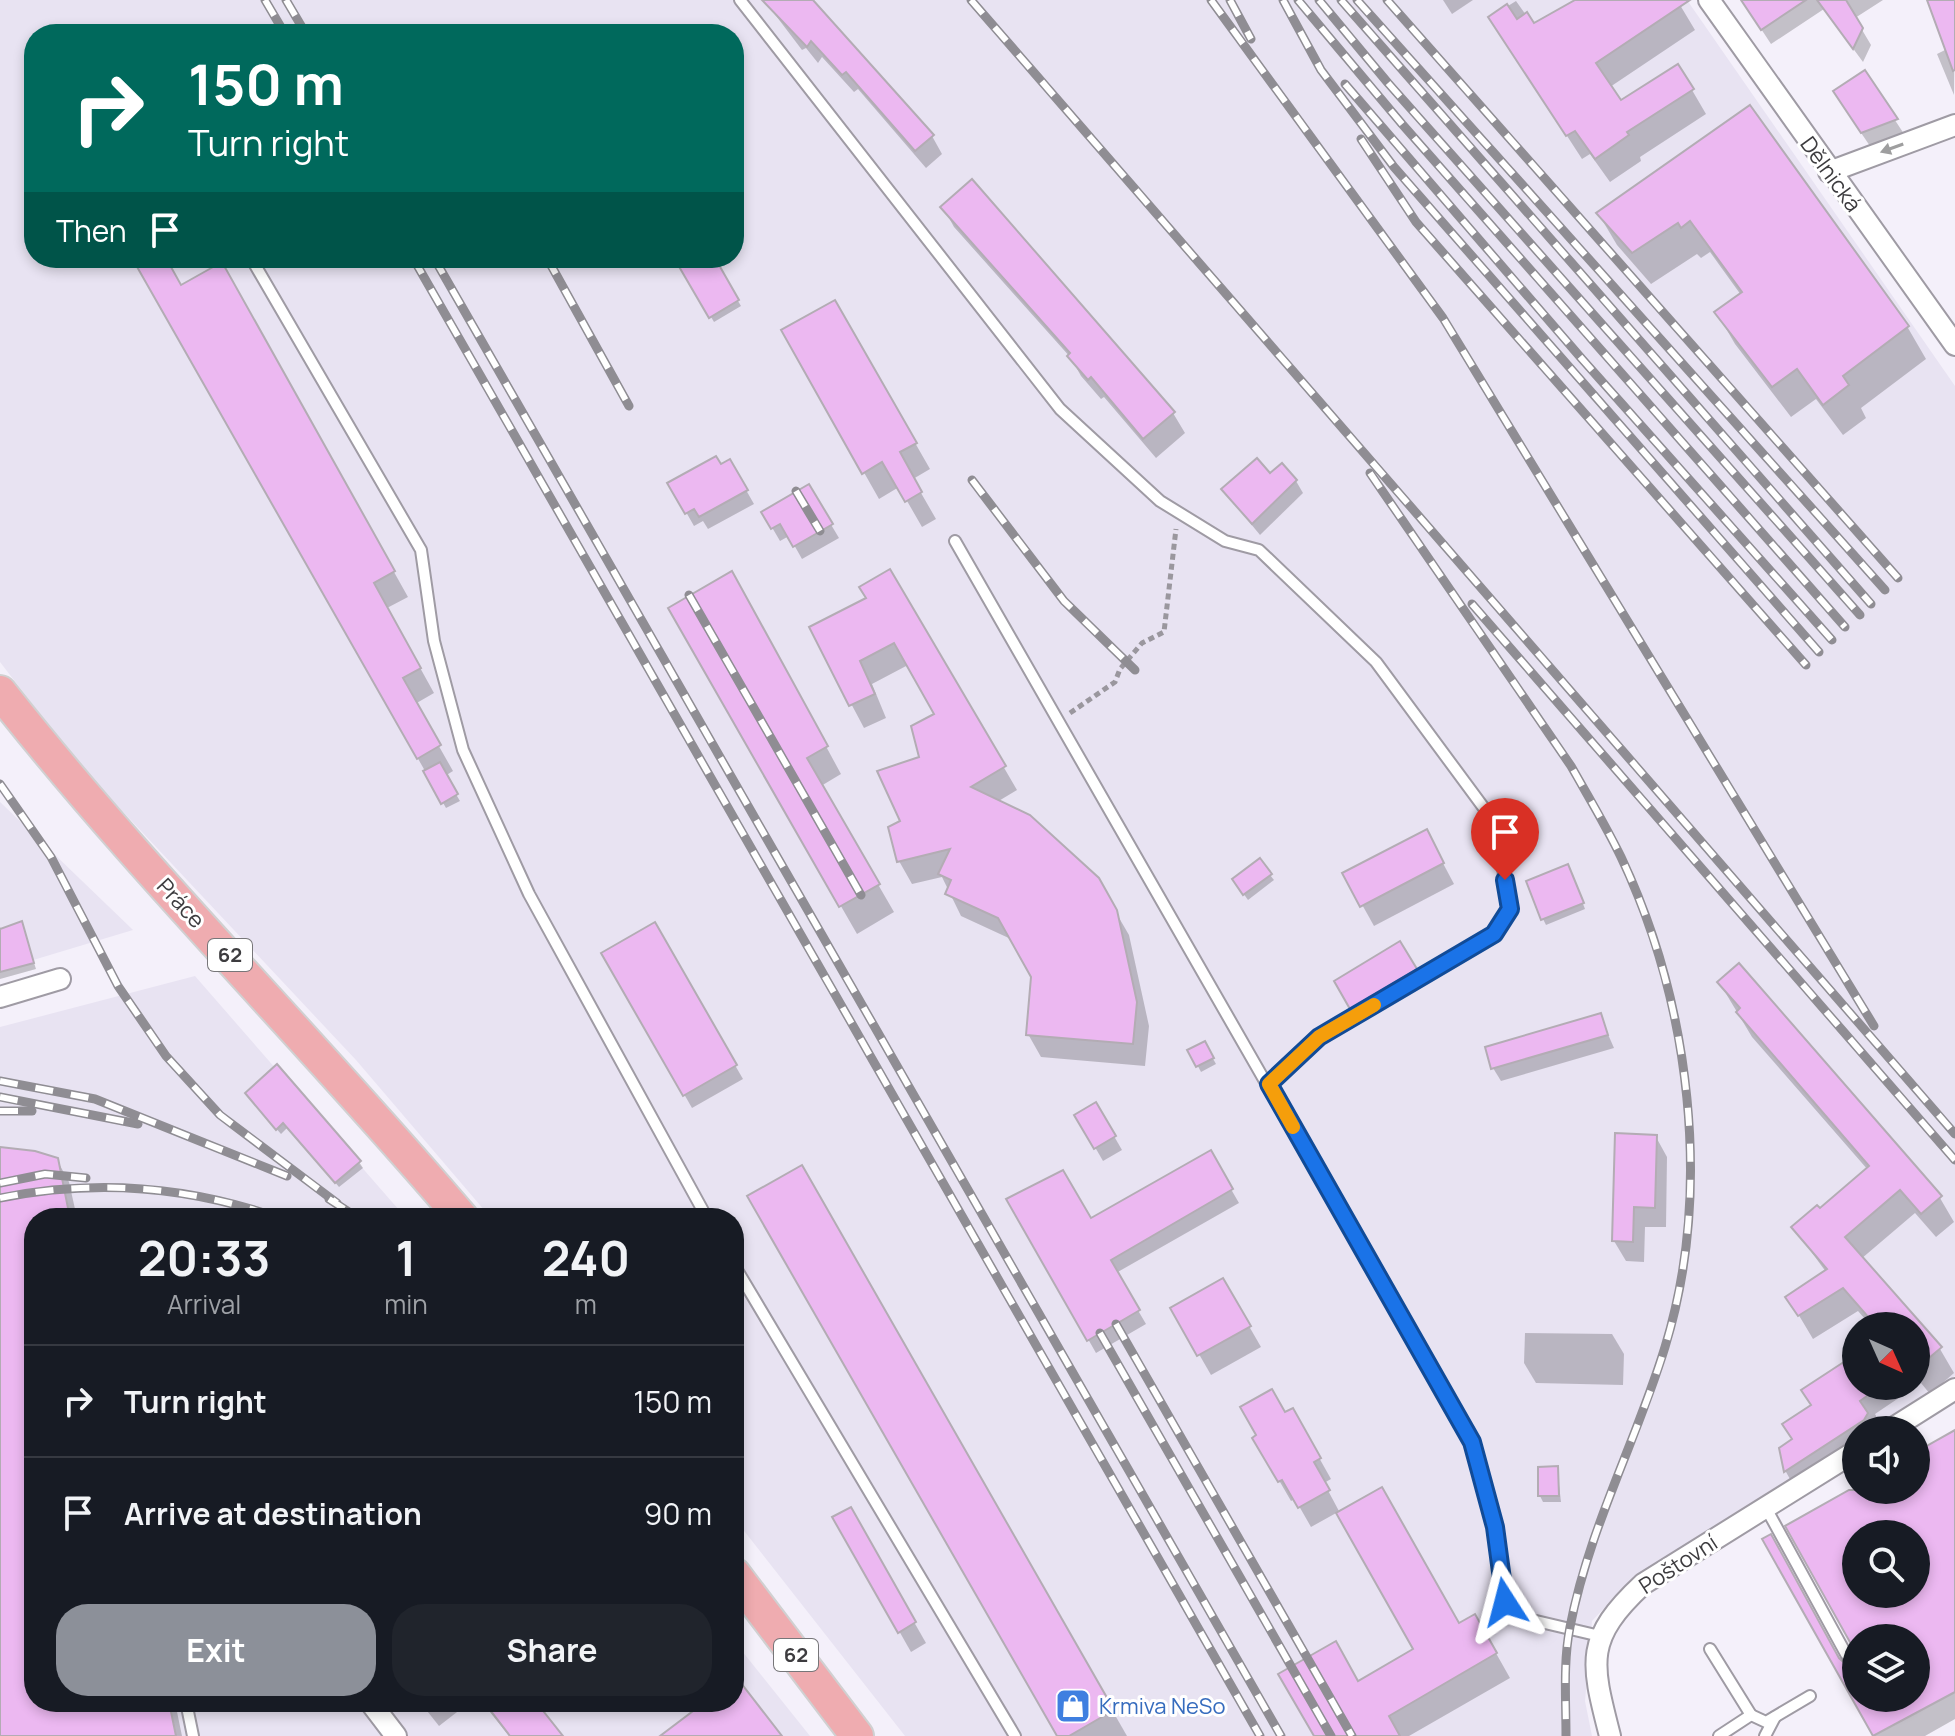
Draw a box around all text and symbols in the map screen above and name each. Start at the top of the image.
text: 150 m [188,45,344,122]
icon: right [56,56,160,160]
text: Turn right [188,118,349,167]
street label: Dělnická [1794,130,1868,218]
one-way arrow [1880,143,1904,155]
icon: arrive [143,208,187,252]
text: Then [56,210,127,251]
pin [1471,798,1539,880]
icon: arrive [1483,810,1527,854]
street label: Práce [150,872,212,934]
road number: 62 [208,939,252,971]
text: 20:33 [138,1225,270,1290]
text: 1 [395,1225,417,1290]
text: 240 [542,1225,630,1290]
text: Arrival [167,1286,241,1322]
text: min [384,1286,428,1322]
text: m [575,1286,597,1322]
north arrow [1842,1312,1930,1400]
map controls [1842,1312,1930,1712]
icon: right [56,1379,100,1423]
text: Turn right [124,1381,267,1422]
text: 150 m [633,1381,712,1422]
button: sound [1842,1416,1930,1504]
icon: arrive [56,1491,100,1535]
text: Arrive at destination [124,1493,422,1534]
text: 90 m [644,1493,712,1534]
button: search [1842,1520,1930,1608]
street label: Poštovní [1633,1527,1723,1601]
position arrow [1463,1560,1547,1644]
button: Exit [56,1604,376,1696]
button: Share [392,1604,712,1696]
button: layers [1842,1624,1930,1712]
road number: 62 [774,1639,818,1671]
shop icon: Krmiva NeSo [1054,1687,1092,1725]
place label: Krmiva NeSo [1099,1691,1225,1721]

